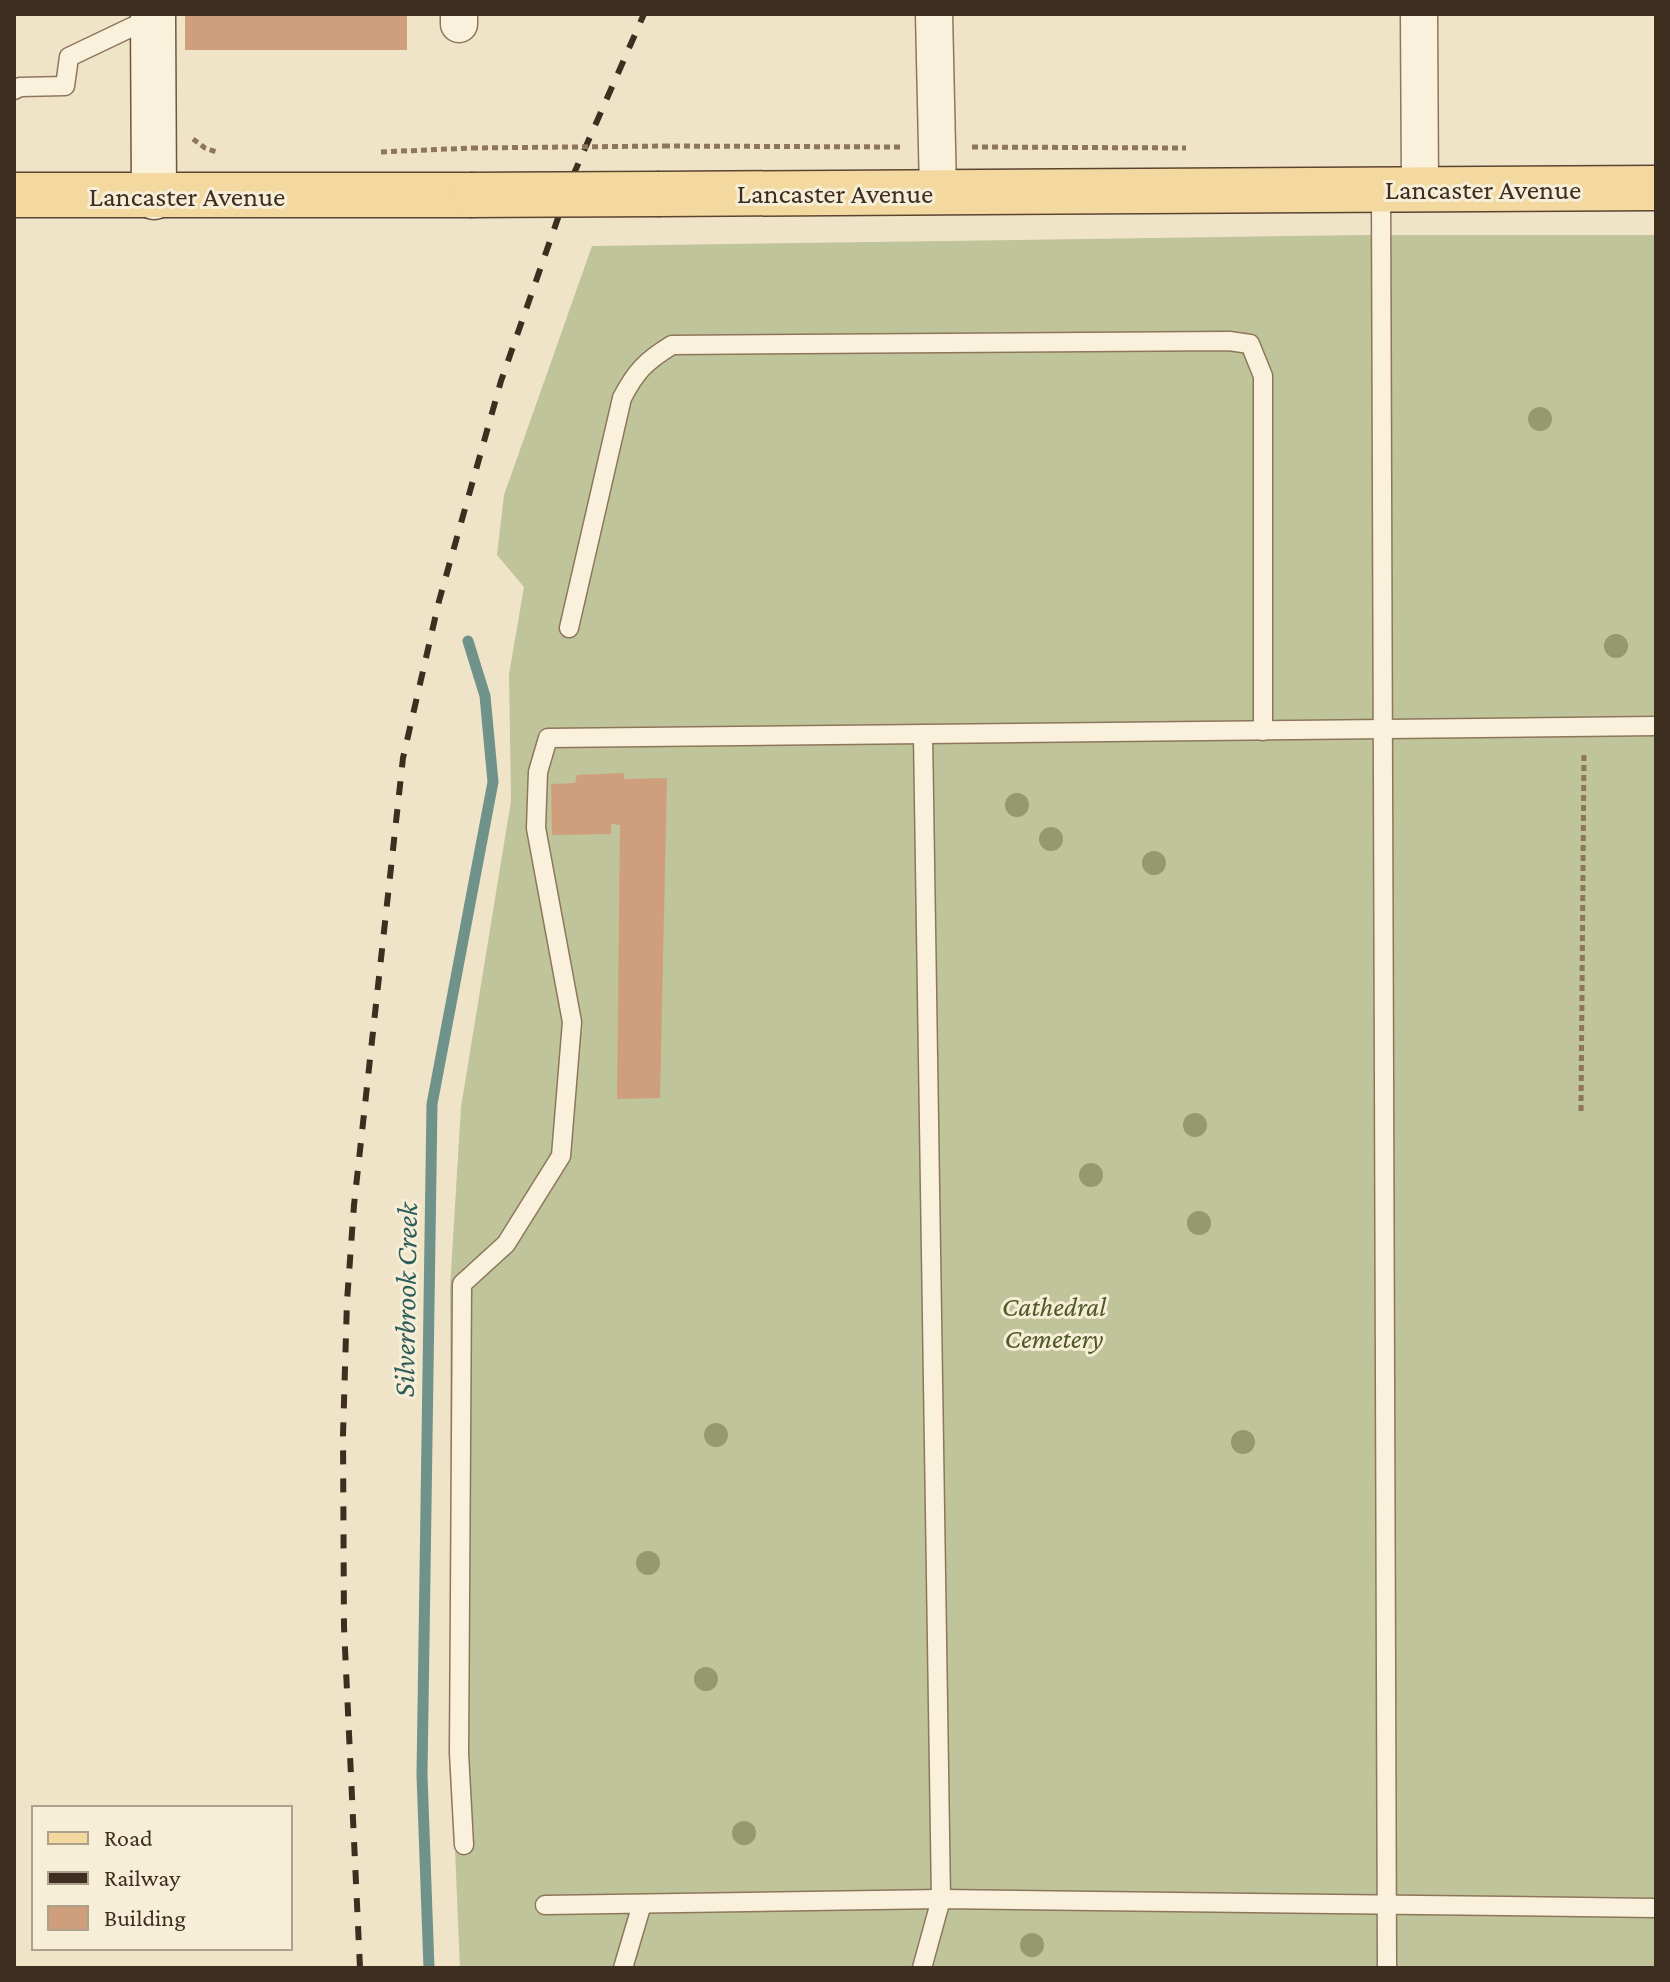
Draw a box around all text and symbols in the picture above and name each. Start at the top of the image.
street label: Lancaster Avenue [1385,174,1581,205]
street label: Lancaster Avenue [737,178,933,209]
street label: Lancaster Avenue [89,181,285,212]
water label: Silverbrook Creek [387,1201,423,1398]
park label: Cathedral Cemetery [1002,1291,1107,1354]
legend [32,1806,292,1950]
text: Road [104,1824,153,1851]
text: Railway [104,1864,181,1891]
text: Building [104,1904,186,1931]

